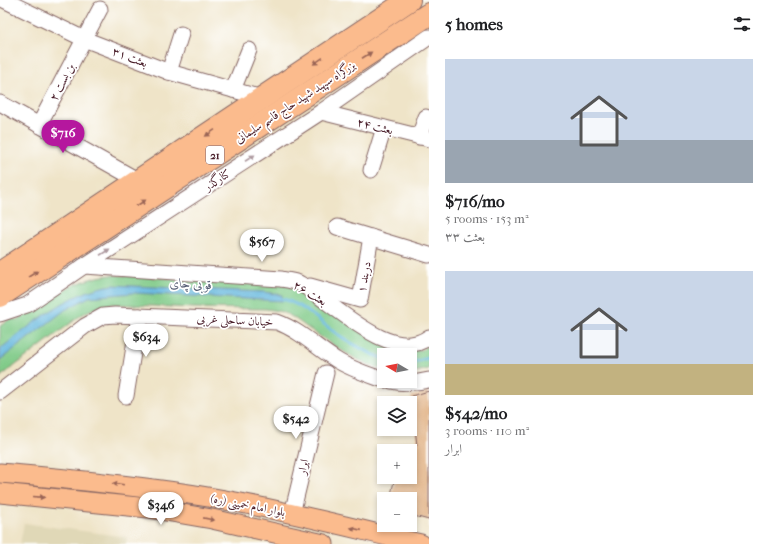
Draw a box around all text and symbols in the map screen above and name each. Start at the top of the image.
icon: filters [731,13,753,35]
text: 5 homes [445,14,503,34]
street label: بعثت ۳۱ [110,44,150,70]
one-way arrow [362,51,372,59]
street label: بزرگراه سپهبد شهید حاج قاسم سلیمانی [232,57,360,150]
one-way arrow [313,57,323,65]
street label: بن بست ۲ [46,60,78,103]
icon: home [563,85,635,157]
street label: بعثت ۲۴ [355,115,395,137]
pin: $716 [39,120,87,154]
text: $716 [50,125,76,140]
one-way arrow [205,129,215,137]
road number: 21 [206,146,224,164]
one-way arrow [244,154,255,162]
street label: کنارگذر [199,165,233,194]
text: $716/mo [445,191,505,211]
one-way arrow [136,199,146,207]
text: 5 rooms · 153 m² [445,211,529,226]
pin: $567 [238,229,286,263]
text: بعثت ۳۳ [445,229,485,244]
text: $567 [249,234,275,249]
one-way arrow [100,248,110,256]
street label: دربند ۱ [354,260,374,294]
one-way arrow [27,270,38,278]
water label: قوبی چای [169,275,213,294]
street label: بعثت ۲۶ [291,278,329,308]
icon: home [563,297,635,369]
street label: خیابان ساحلی غربی [196,311,274,331]
pin: $634 [122,324,170,358]
text: $634 [132,329,160,344]
north arrow [377,348,417,388]
map controls [377,348,417,532]
button: layers [377,396,417,436]
text: $542/mo [445,403,507,423]
pin: $542 [272,406,320,440]
text: $542 [282,411,310,426]
text: 3 rooms · 110 m² [445,423,529,438]
text: ابرار [445,441,462,456]
button: + [377,444,417,484]
street label: ابرار [294,457,312,477]
one-way arrow [112,481,125,487]
street label: بلوار امام خمینی (ره) [209,491,287,523]
pin: $346 [137,492,185,526]
button: − [377,492,417,532]
one-way arrow [33,494,45,500]
text: $346 [147,497,175,512]
one-way arrow [203,516,215,522]
one-way arrow [350,525,362,531]

